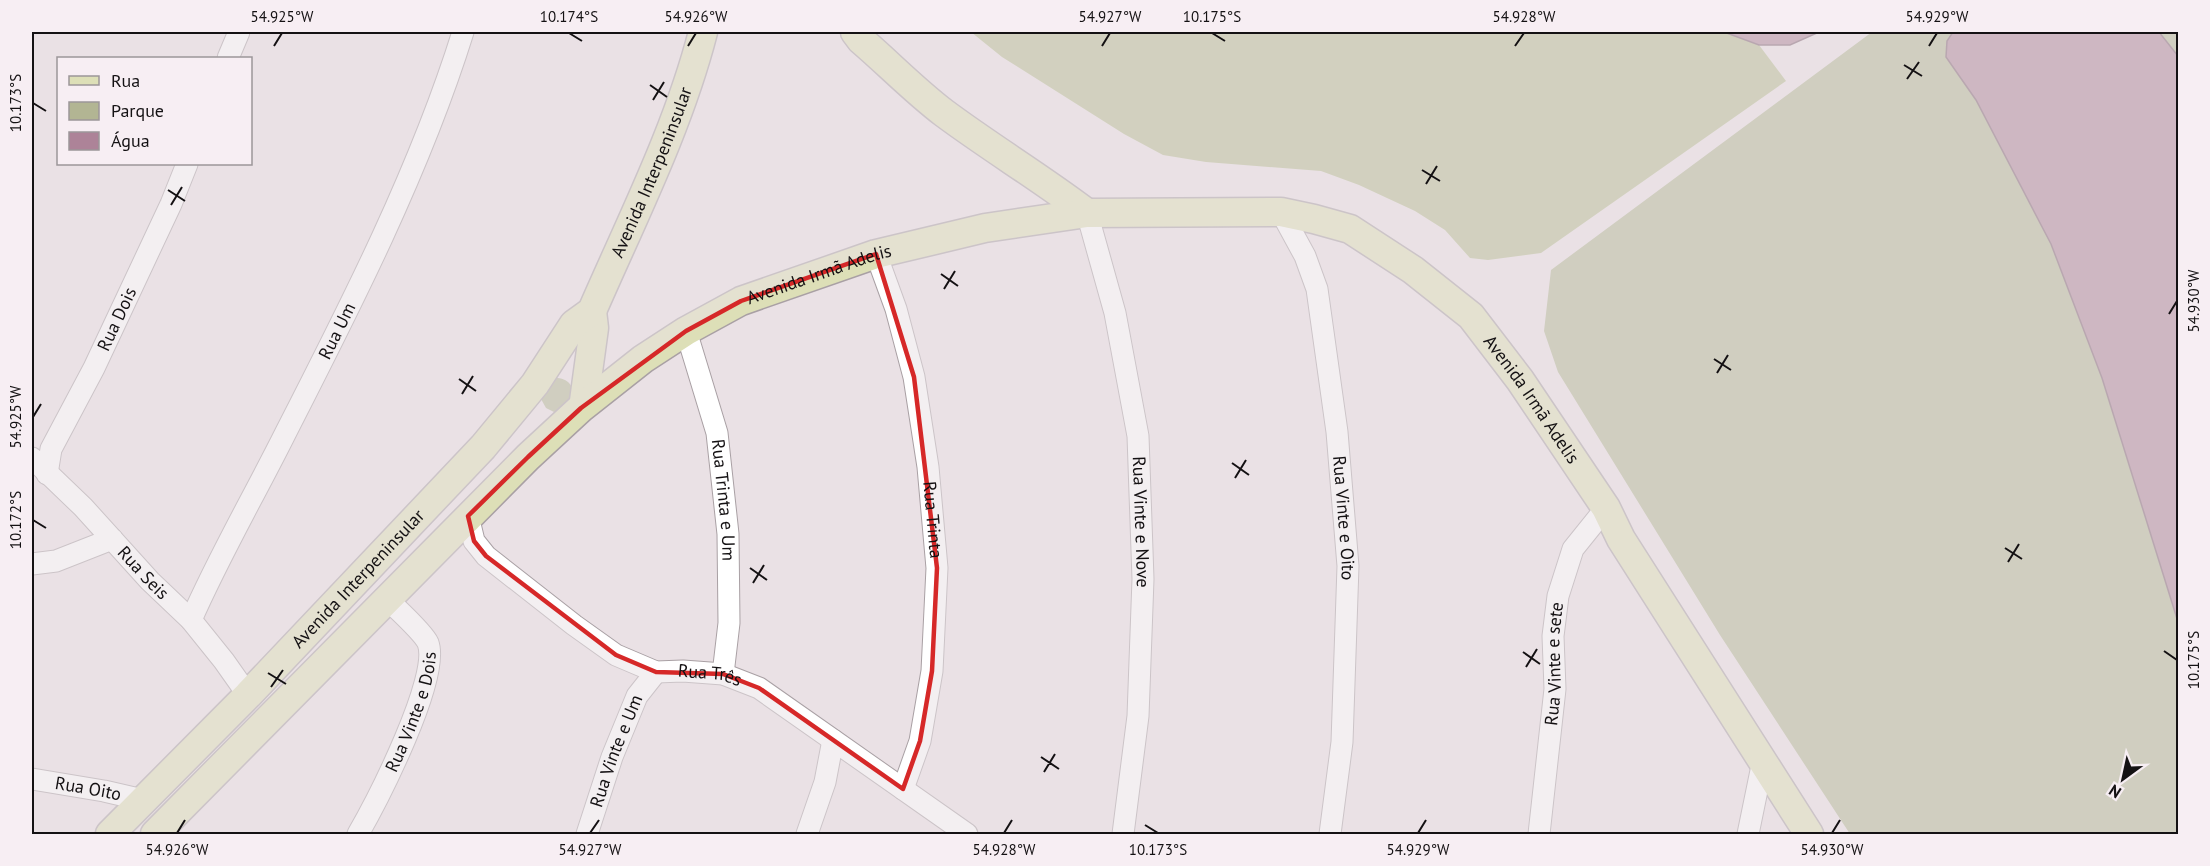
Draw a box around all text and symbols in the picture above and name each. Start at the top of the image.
text: 54.925°W [251,7,314,26]
text: 10.174°S [540,7,598,26]
text: 54.926°W [665,7,728,26]
text: 54.927°W [1079,7,1142,26]
text: 10.175°S [1183,7,1241,26]
text: 54.928°W [1493,7,1556,26]
text: 54.929°W [1906,7,1969,26]
legend [57,57,252,165]
text: Rua [111,69,140,92]
text: 10.173°S [6,74,25,132]
street label: Avenida Interpeninsular [605,84,697,261]
text: Parque [111,99,164,122]
text: Água [111,129,150,152]
street label: Avenida Irmã Adelis [743,239,894,309]
text: 54.930°W [2184,269,2203,332]
street label: Rua Dois [92,283,141,355]
street label: Rua Um [313,299,360,363]
street label: Avenida Irmã Adelis [1479,330,1585,468]
text: 54.925°W [6,385,25,448]
street label: Rua Trinta e Um [707,438,740,561]
street label: Rua Vinte e Oito [1328,455,1360,581]
street label: Rua Vinte e Nove [1128,456,1155,588]
street label: Rua Trinta [918,480,948,559]
text: 10.172°S [6,491,25,549]
street label: Avenida Interpeninsular [286,504,429,653]
street label: Rua Seis [113,541,174,604]
street label: Rua Vinte e sete [1539,601,1568,727]
text: 10.175°S [2184,631,2203,689]
street label: Rua Vinte e Dois [380,652,441,776]
street label: Rua Três [677,659,745,691]
street label: Rua Vinte e Um [584,691,647,810]
north arrow [2093,749,2153,809]
street label: Rua Oito [54,771,124,806]
text: N [2105,780,2125,803]
text: 54.926°W [146,840,209,859]
text: 54.927°W [559,840,622,859]
text: 54.928°W [973,840,1036,859]
text: 10.173°S [1129,840,1187,859]
text: 54.929°W [1387,840,1450,859]
text: 54.930°W [1801,840,1864,859]

